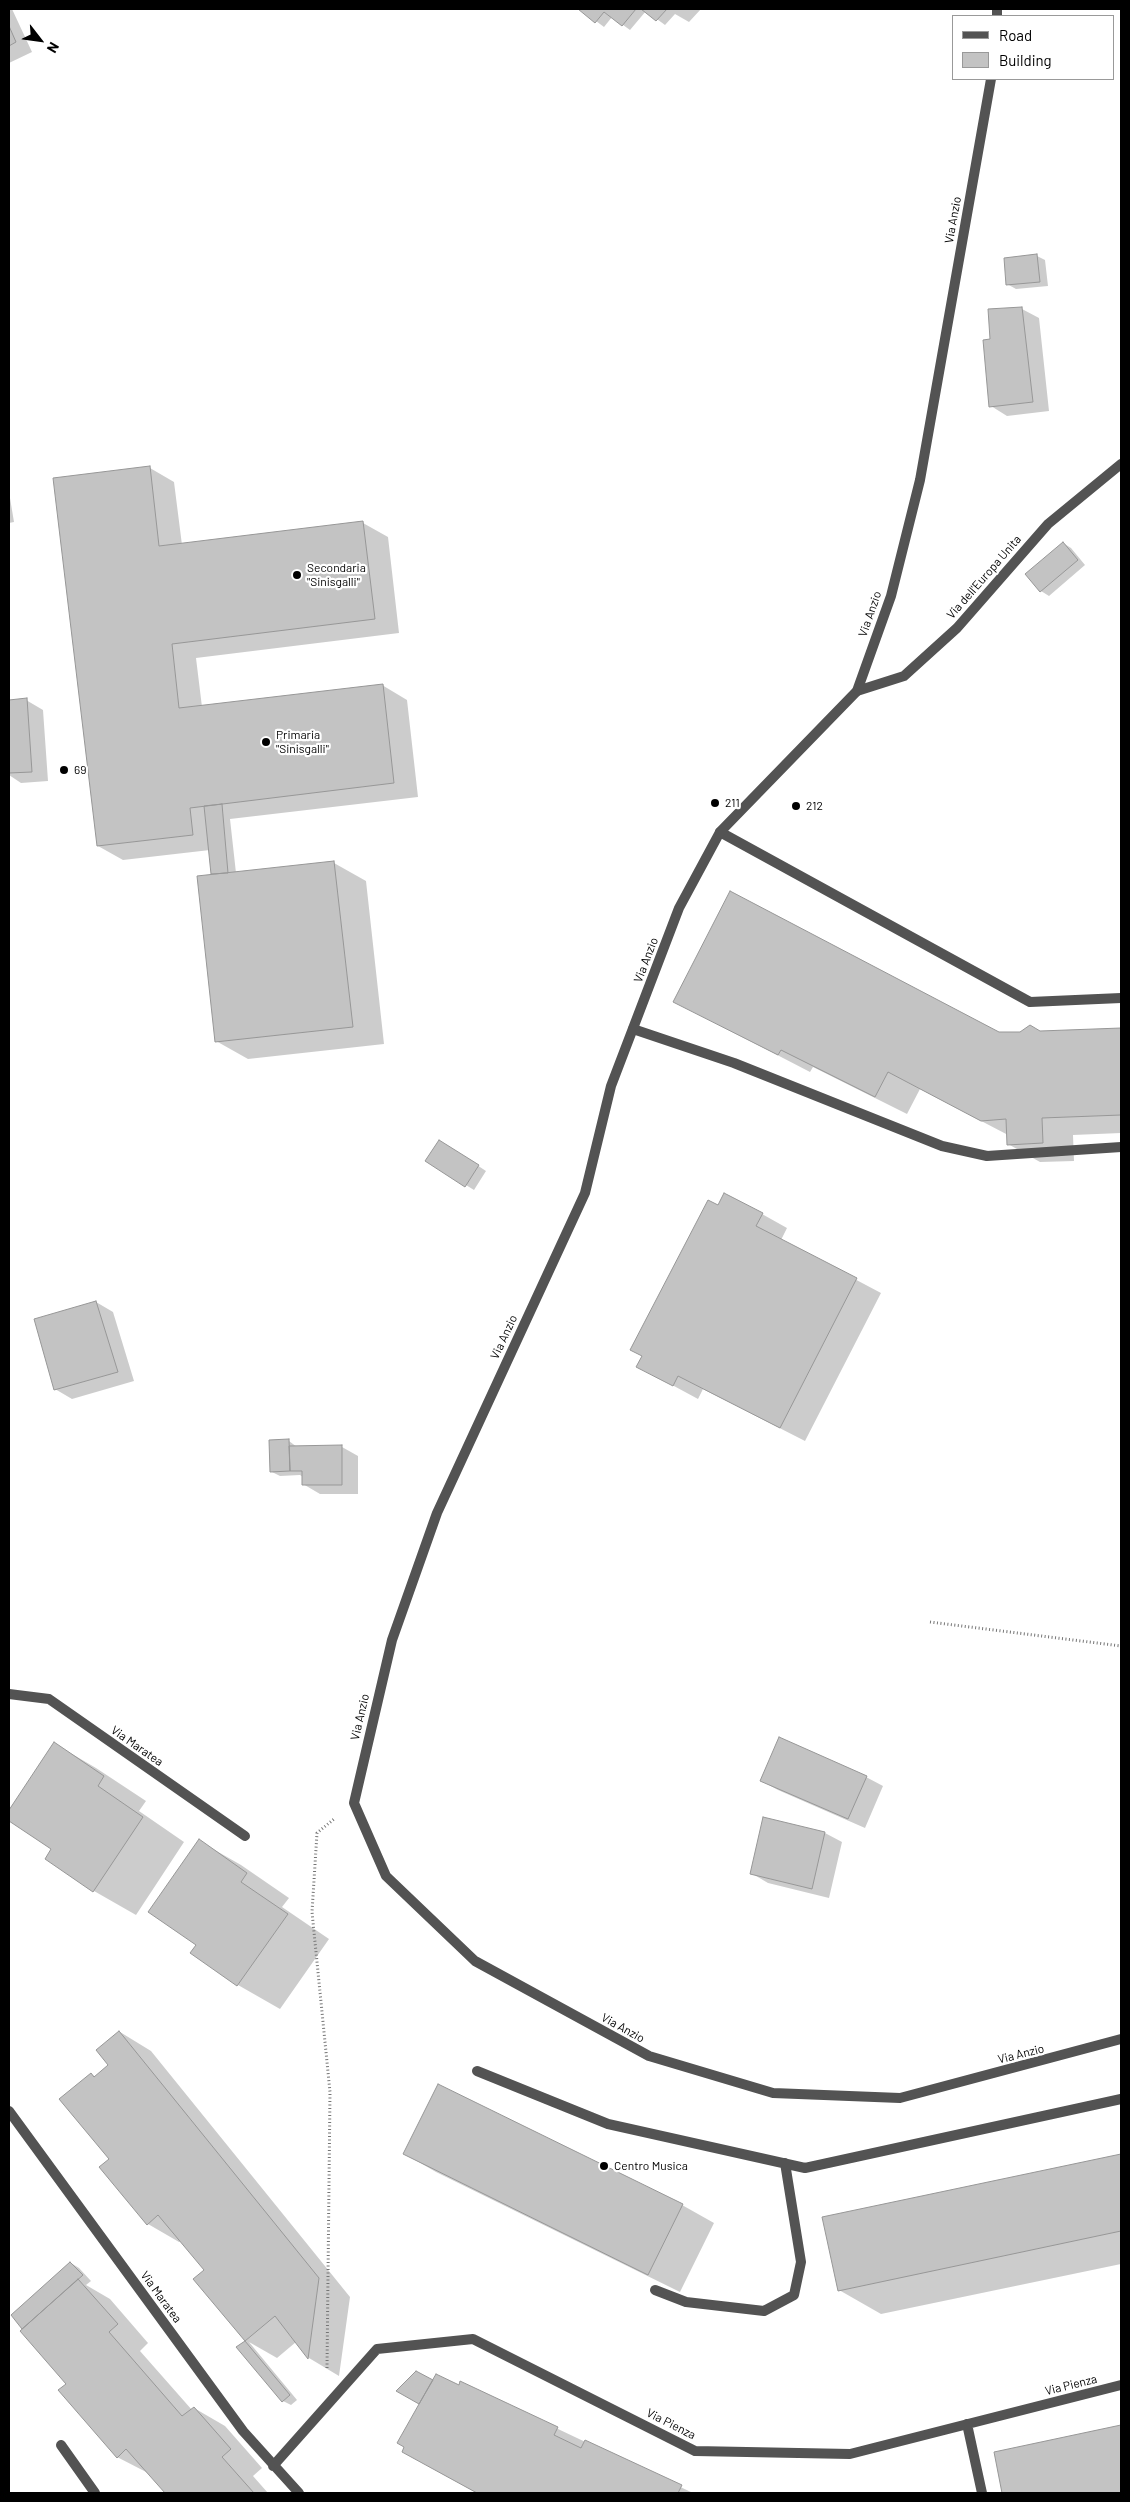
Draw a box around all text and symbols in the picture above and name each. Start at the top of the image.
north arrow [15,15,65,65]
legend [952,15,1115,80]
text: Road [999,26,1032,44]
text: N [44,39,63,56]
text: Building [999,51,1052,69]
street label: Via Anzio [942,195,964,245]
street label: Via dell'Europa Unita [944,532,1024,622]
place label: Secondaria "Sinisgalli" [307,561,366,589]
marker: Secondaria "Sinisgalli" [291,569,303,581]
street label: Via Anzio [855,589,885,639]
place label: Primaria "Sinisgalli" [276,728,329,756]
marker: Primaria "Sinisgalli" [260,736,272,748]
place label: 69 [74,763,86,777]
marker: 69 [58,764,70,776]
place label: 211 [725,796,740,810]
marker: 211 [709,797,721,809]
place label: 212 [806,799,823,813]
marker: 212 [790,800,802,812]
street label: Via Anzio [631,935,661,985]
street label: Via Anzio [487,1312,521,1362]
street label: Via Anzio [348,1692,372,1742]
street label: Via Maratea [108,1723,166,1769]
street label: Via Anzio [599,2010,647,2046]
street label: Via Anzio [996,2041,1046,2067]
place label: Centro Musica [614,2159,688,2173]
marker: Centro Musica [598,2160,610,2172]
street label: Via Maratea [137,2268,185,2326]
street label: Via Pienza [1043,2372,1099,2398]
street label: Via Pienza [644,2406,698,2442]

